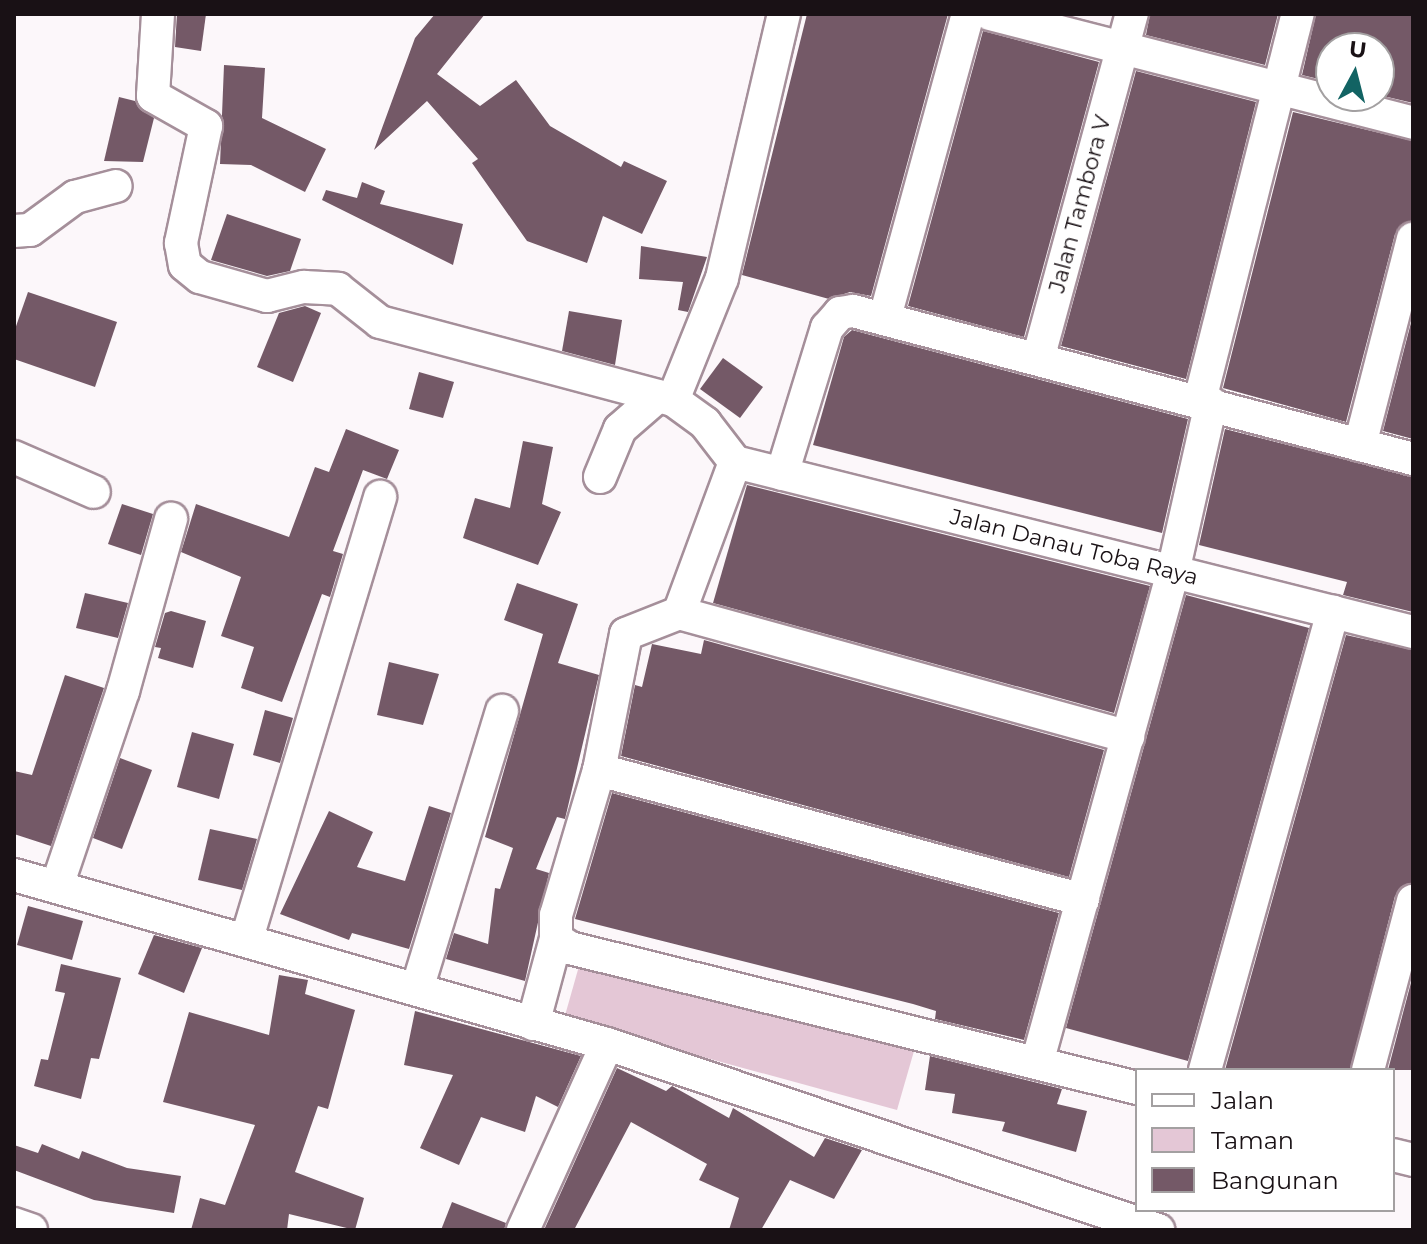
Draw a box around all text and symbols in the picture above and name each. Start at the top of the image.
north arrow [1315,32,1395,112]
text: U [1347,35,1368,64]
street label: Jalan Tambora V [1044,112,1116,296]
street label: Jalan Danau Toba Raya [947,503,1201,591]
legend [1135,1068,1395,1212]
text: Jalan [1211,1086,1274,1115]
text: Taman [1211,1126,1294,1155]
text: Bangunan [1211,1166,1339,1195]

